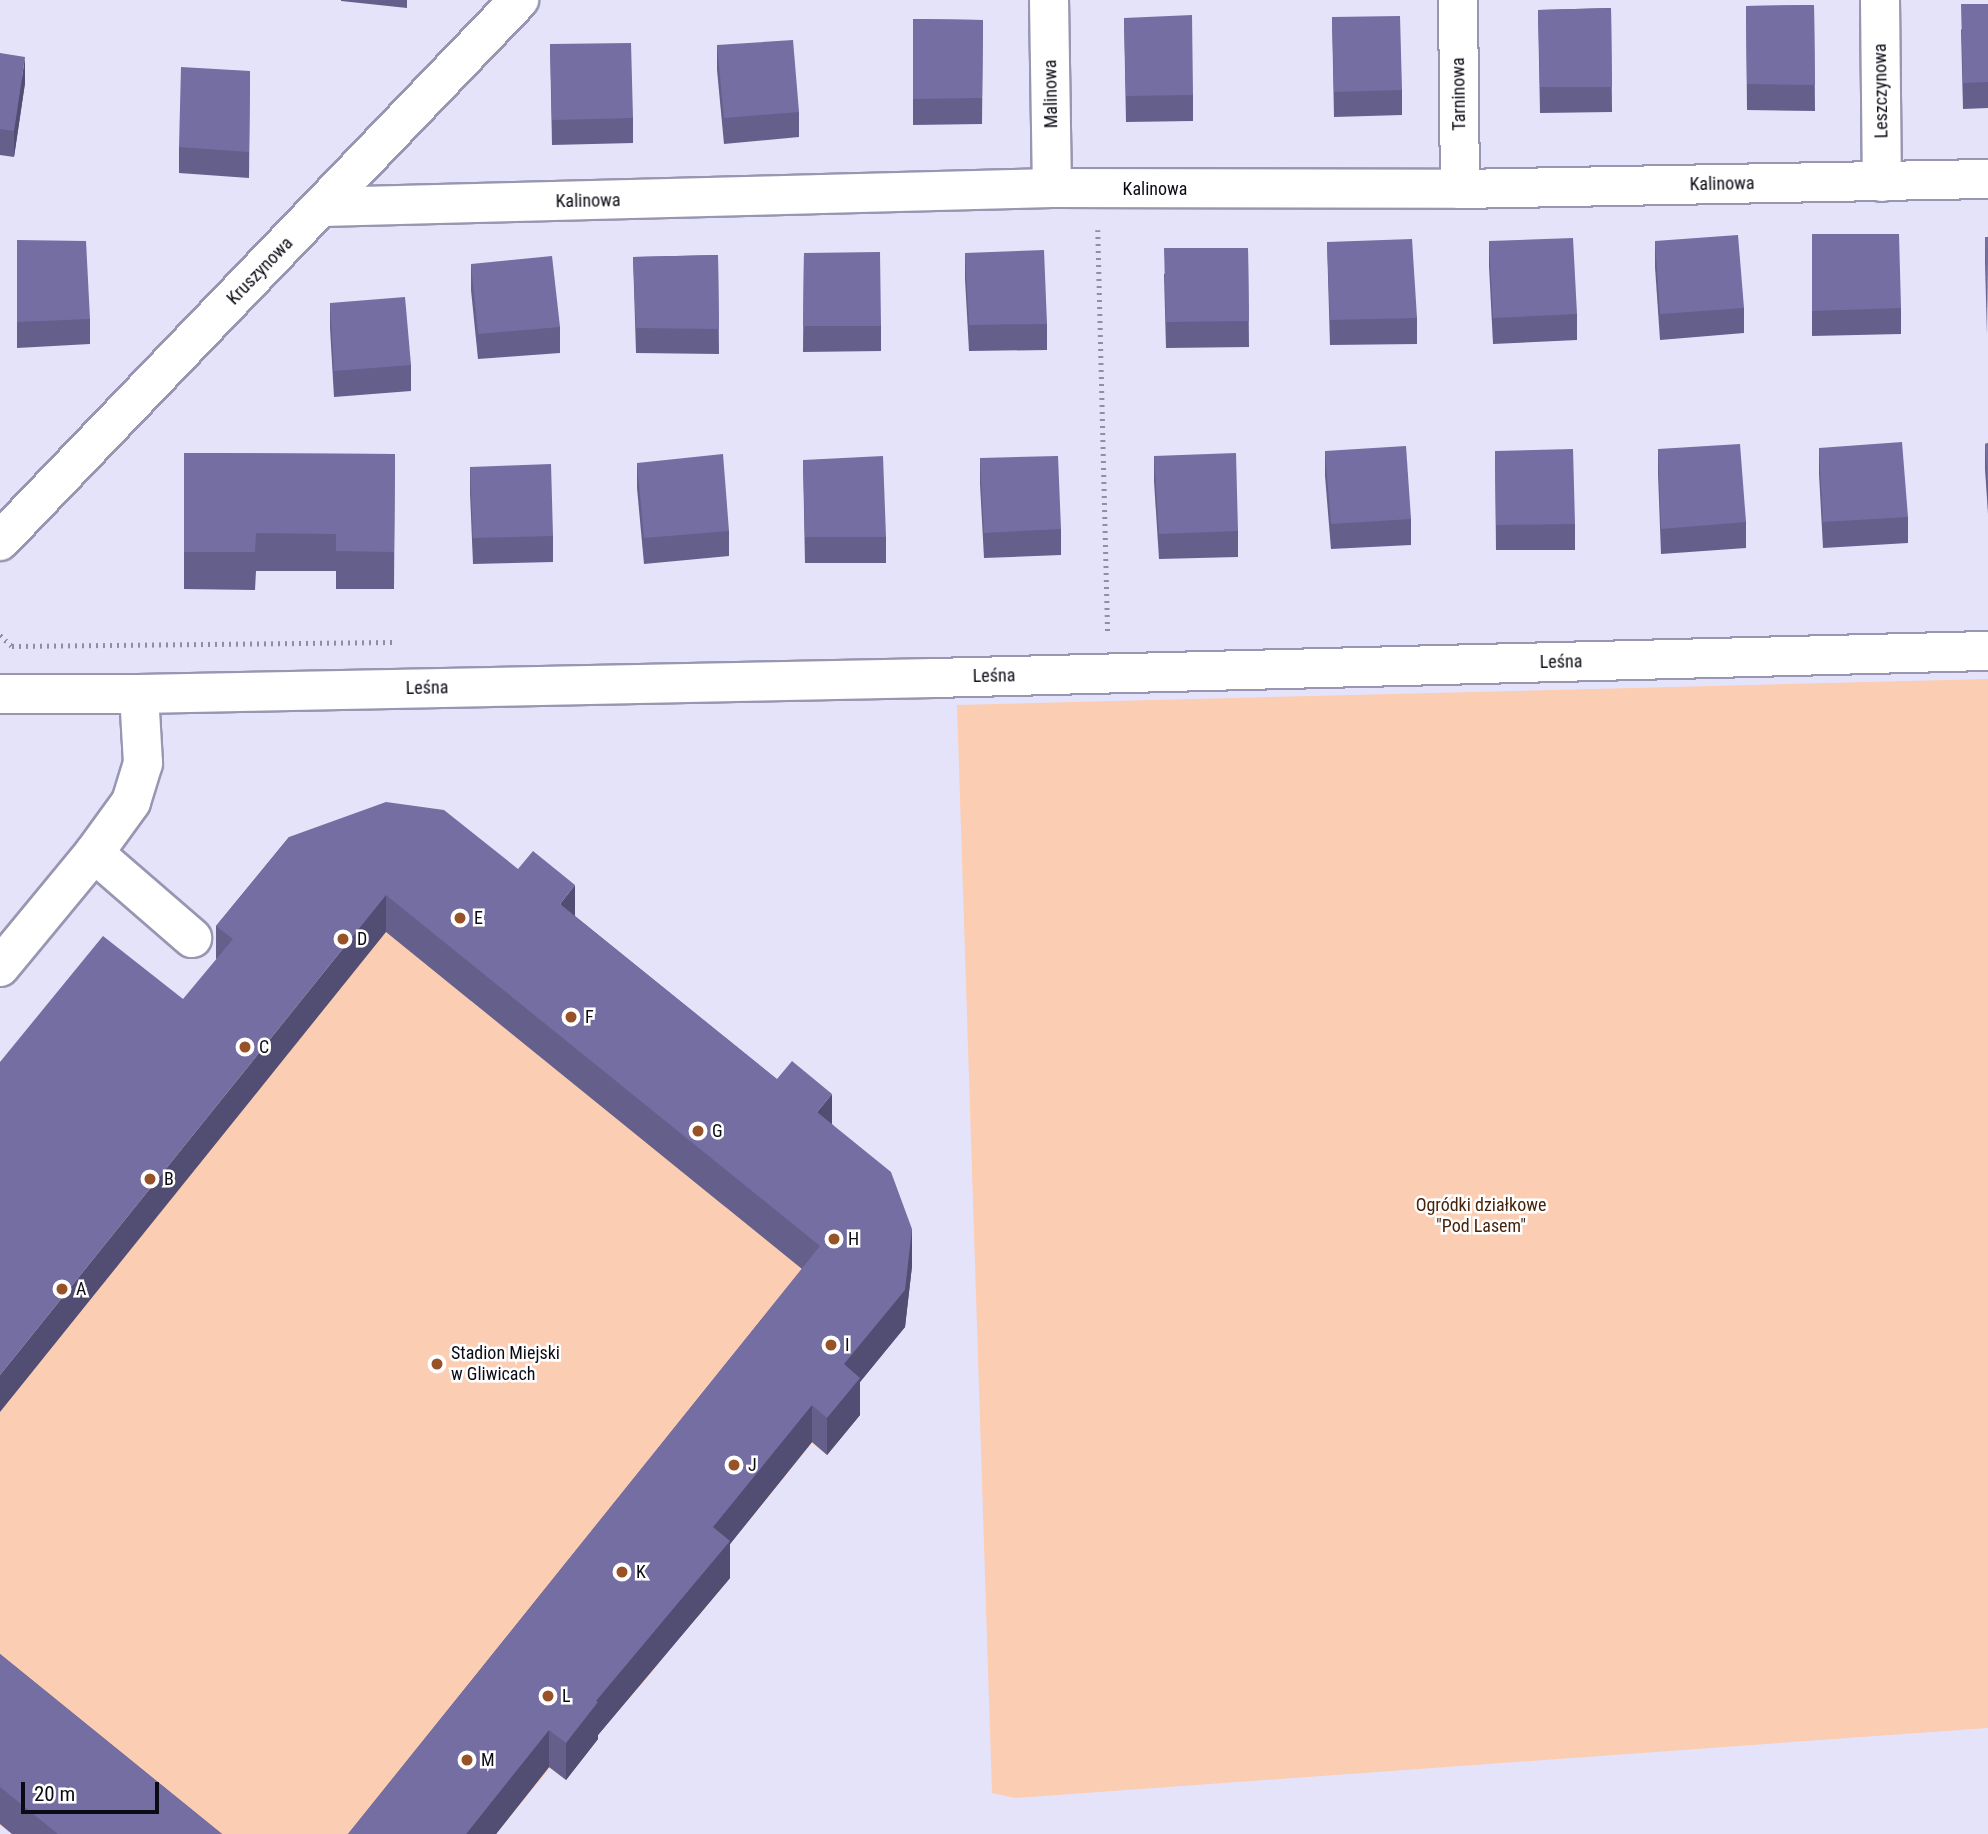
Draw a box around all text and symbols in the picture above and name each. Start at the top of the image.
street label: Leszczynowa [1869,43,1893,139]
street label: Tarninowa [1448,57,1470,131]
street label: Malinowa [1040,60,1062,128]
street label: Kalinowa [1689,173,1755,195]
street label: Kalinowa [1123,178,1187,200]
street label: Kalinowa [555,190,621,212]
street label: Kruszynowa [222,233,298,309]
street label: Leśna [1540,651,1582,673]
street label: Leśna [973,665,1015,687]
street label: Leśna [406,677,448,699]
place label: E [474,907,483,929]
marker: E [452,910,468,926]
place label: D [357,928,367,950]
marker: D [335,931,351,947]
place label: F [585,1006,594,1028]
marker: F [563,1009,579,1025]
place label: C [259,1036,269,1058]
marker: C [237,1039,253,1055]
place label: G [712,1120,723,1142]
marker: G [690,1123,706,1139]
place label: B [164,1168,174,1190]
marker: B [142,1171,158,1187]
park label: Ogródki działkowe "Pod Lasem" [1416,1195,1546,1238]
place label: H [848,1228,859,1250]
marker: H [826,1231,842,1247]
place label: A [76,1278,86,1300]
marker: A [54,1281,70,1297]
place label: I [845,1334,849,1356]
marker: I [823,1337,839,1353]
place label: Stadion Miejski w Gliwicach [451,1343,560,1386]
marker: Stadion Miejski w Gliwicach [429,1356,445,1372]
place label: J [748,1454,757,1476]
marker: J [726,1457,742,1473]
place label: K [636,1561,646,1583]
marker: K [614,1564,630,1580]
place label: L [562,1685,571,1707]
marker: L [540,1688,556,1704]
place label: M [481,1749,495,1771]
marker: M [459,1752,475,1768]
scale bar [24,1768,163,1812]
text: 20 m [34,1782,75,1806]

